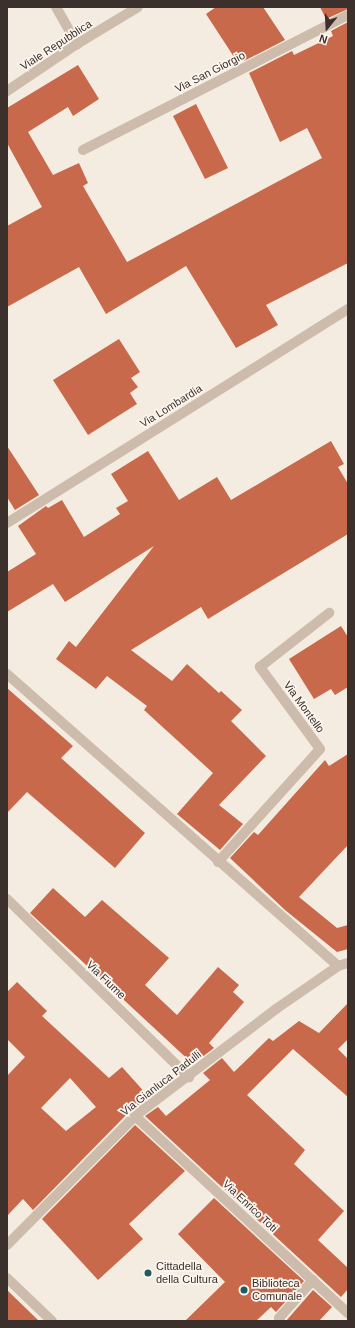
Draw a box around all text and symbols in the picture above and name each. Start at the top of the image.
north arrow [307,8,347,48]
street label: Viale Repubblica [18,17,94,73]
text: N [318,32,329,46]
street label: Via San Giorgio [173,49,247,95]
street label: Via Lombardia [138,382,204,430]
street label: Via Montello [281,679,327,735]
street label: Via Fiume [84,958,128,1002]
street label: Via Gianluca Padulli [118,1048,204,1118]
street label: Via Enrico Toti [220,1177,280,1235]
place label: Cittadella della Cultura [156,1260,218,1286]
marker: Cittadella della Cultura [143,1268,153,1278]
place label: Biblioteca Comunale [252,1277,302,1303]
marker: Biblioteca Comunale [239,1285,249,1295]

